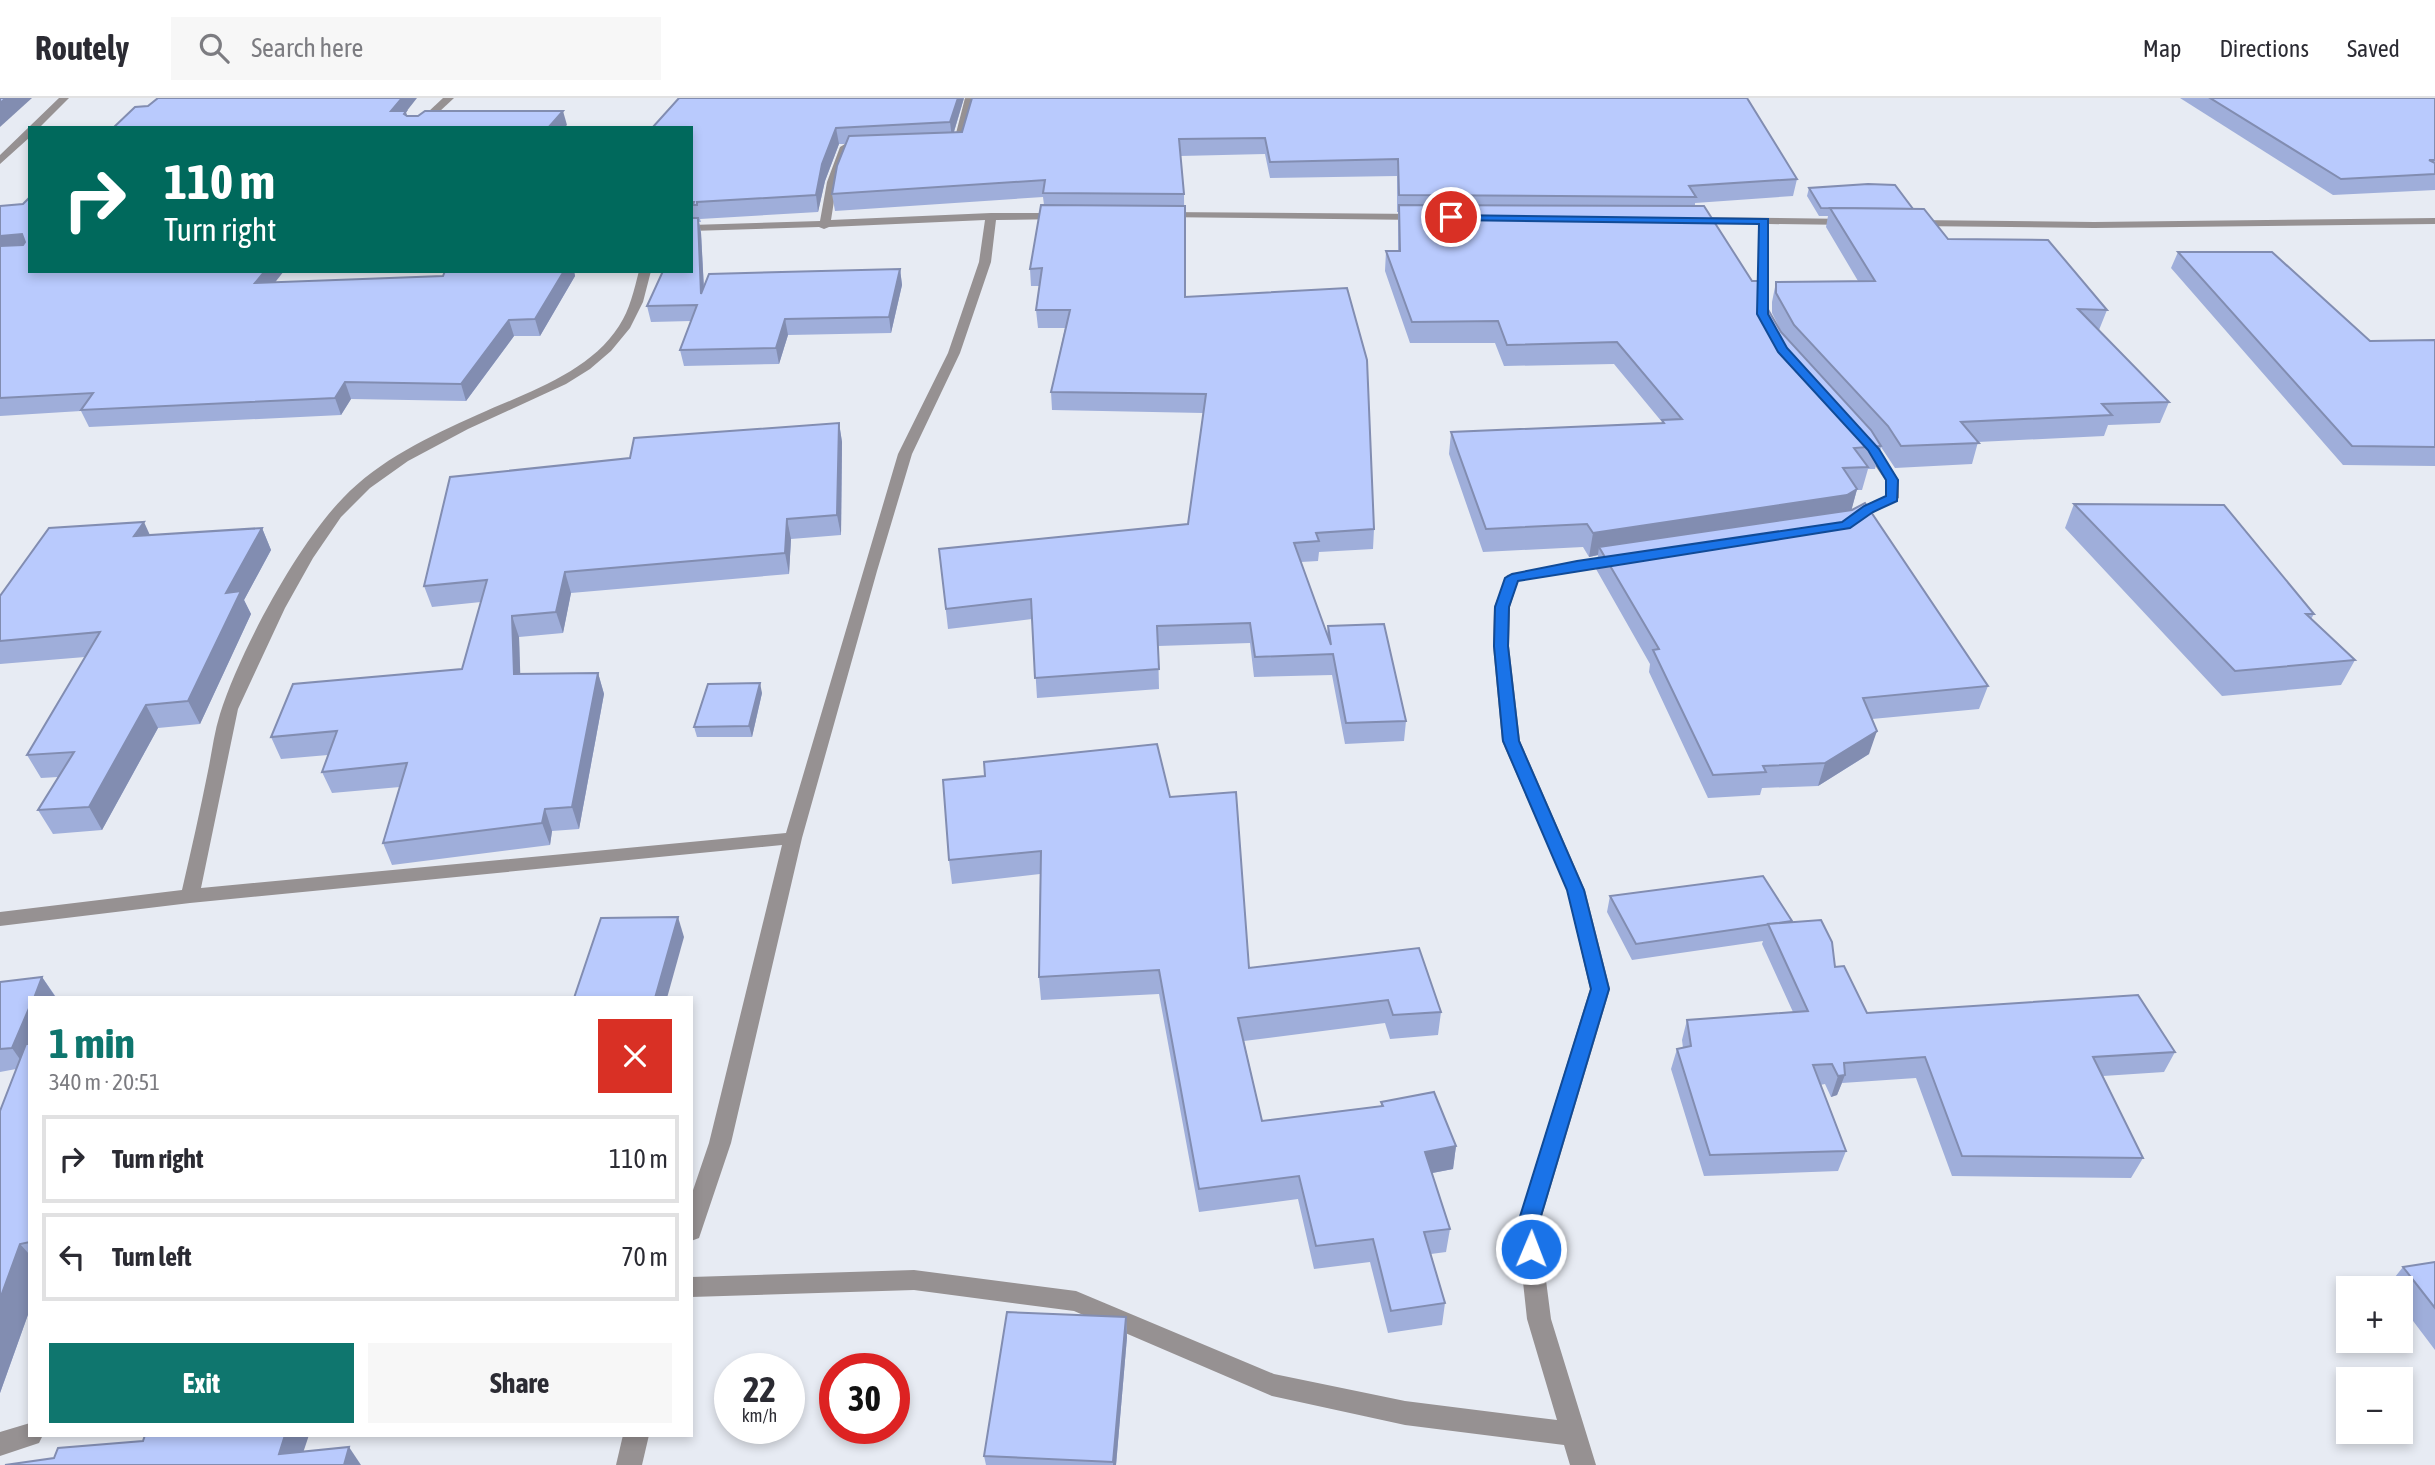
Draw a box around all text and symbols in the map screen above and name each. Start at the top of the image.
search box [171,17,661,80]
text: Routely [35,29,129,67]
icon: search [195,29,233,67]
text: Search here [251,33,363,63]
text: Map [2143,35,2181,62]
text: Directions [2219,35,2309,62]
text: Saved [2347,35,2400,62]
text: 110 m [164,153,275,209]
icon: right [49,154,140,245]
pin [1421,187,1481,247]
icon: arrive [1432,198,1470,236]
text: Turn right [164,211,277,248]
text: 1 min [49,1019,135,1067]
button: close [598,1019,672,1093]
text: 340 m · 20:51 [49,1069,160,1095]
icon: right [53,1140,91,1178]
text: Turn right [112,1144,203,1174]
text: 110 m [609,1144,668,1174]
position arrow [1494,1212,1568,1286]
icon: left [53,1238,91,1276]
text: Turn left [112,1242,192,1272]
text: 70 m [621,1242,668,1272]
map controls [2336,1276,2413,1444]
button: + [2336,1276,2413,1353]
button: Exit [49,1343,354,1423]
button: Share [368,1343,672,1423]
speed limit sign: 30 [819,1353,910,1444]
button: − [2336,1367,2413,1444]
text: 22 [743,1369,776,1409]
text: km/h [742,1405,777,1426]

